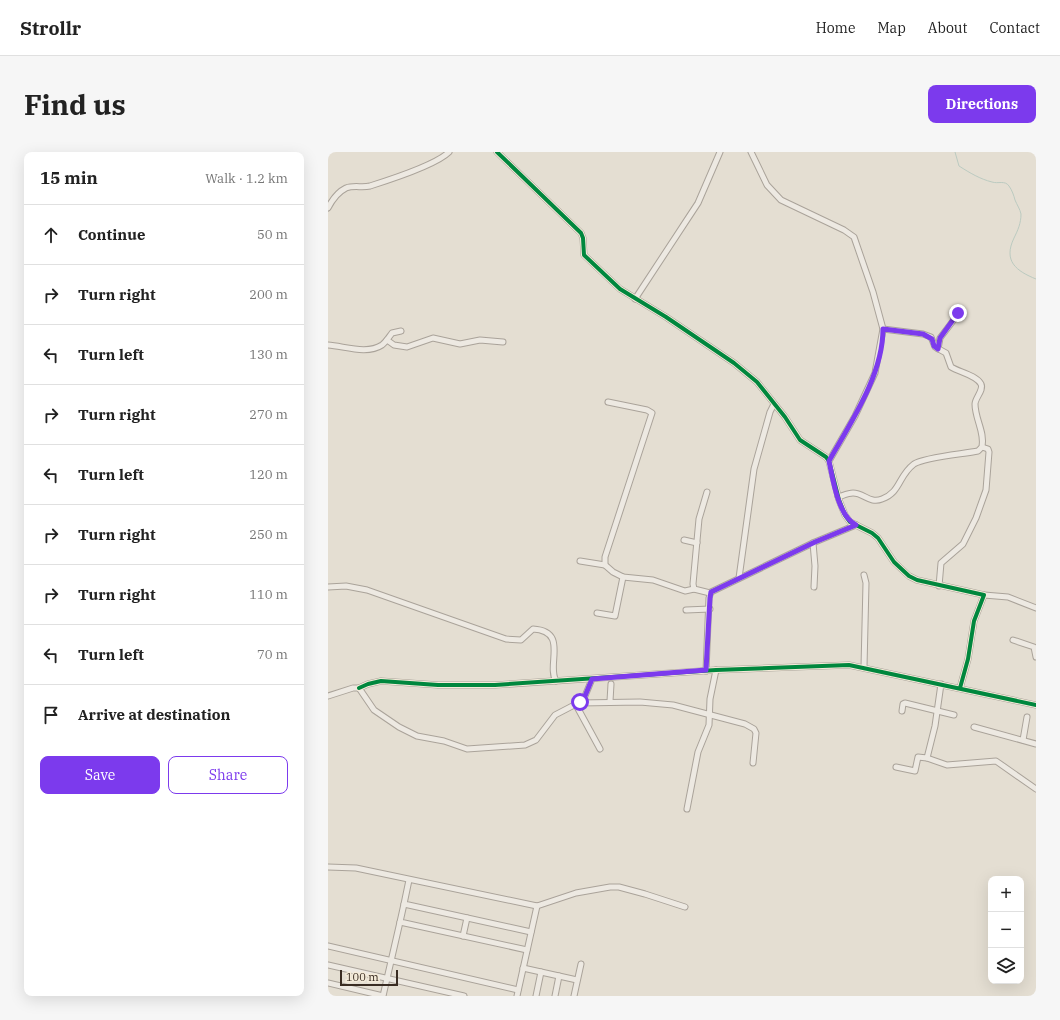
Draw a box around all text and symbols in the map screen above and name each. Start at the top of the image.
text: Strollr [20,16,81,40]
text: Home [816,19,855,37]
text: Map [877,19,906,37]
text: About [928,19,967,37]
text: Contact [989,19,1040,37]
button: Directions [928,85,1036,123]
text: Find us [24,86,126,123]
text: 15 min [40,167,98,189]
text: Walk · 1.2 km [205,170,288,187]
icon: ahead [40,224,62,246]
text: Continue [78,225,145,244]
text: 50 m [257,226,288,243]
icon: right [40,284,62,306]
text: Turn right [78,285,156,304]
text: 200 m [249,286,288,303]
route end [949,304,967,322]
icon: left [40,344,62,366]
text: Turn left [78,345,144,364]
text: 130 m [249,346,288,363]
icon: right [40,404,62,426]
text: Turn right [78,405,156,424]
text: 270 m [249,406,288,423]
icon: left [40,464,62,486]
text: Turn left [78,465,144,484]
text: 120 m [249,466,288,483]
icon: right [40,524,62,546]
text: Turn right [78,525,156,544]
text: 250 m [249,526,288,543]
icon: right [40,584,62,606]
text: Turn right [78,585,156,604]
text: 110 m [249,586,288,603]
icon: left [40,644,62,666]
text: Turn left [78,645,144,664]
text: 70 m [257,646,288,663]
route start [571,693,589,711]
icon: arrive [40,704,62,726]
text: Arrive at destination [78,705,230,724]
button: Save [40,756,160,794]
button: Share [168,756,288,794]
map controls [988,876,1024,984]
button: + [988,876,1024,912]
button: − [988,912,1024,948]
button: layers [988,948,1024,984]
scale bar [340,968,398,987]
text: 100 m [346,970,379,984]

